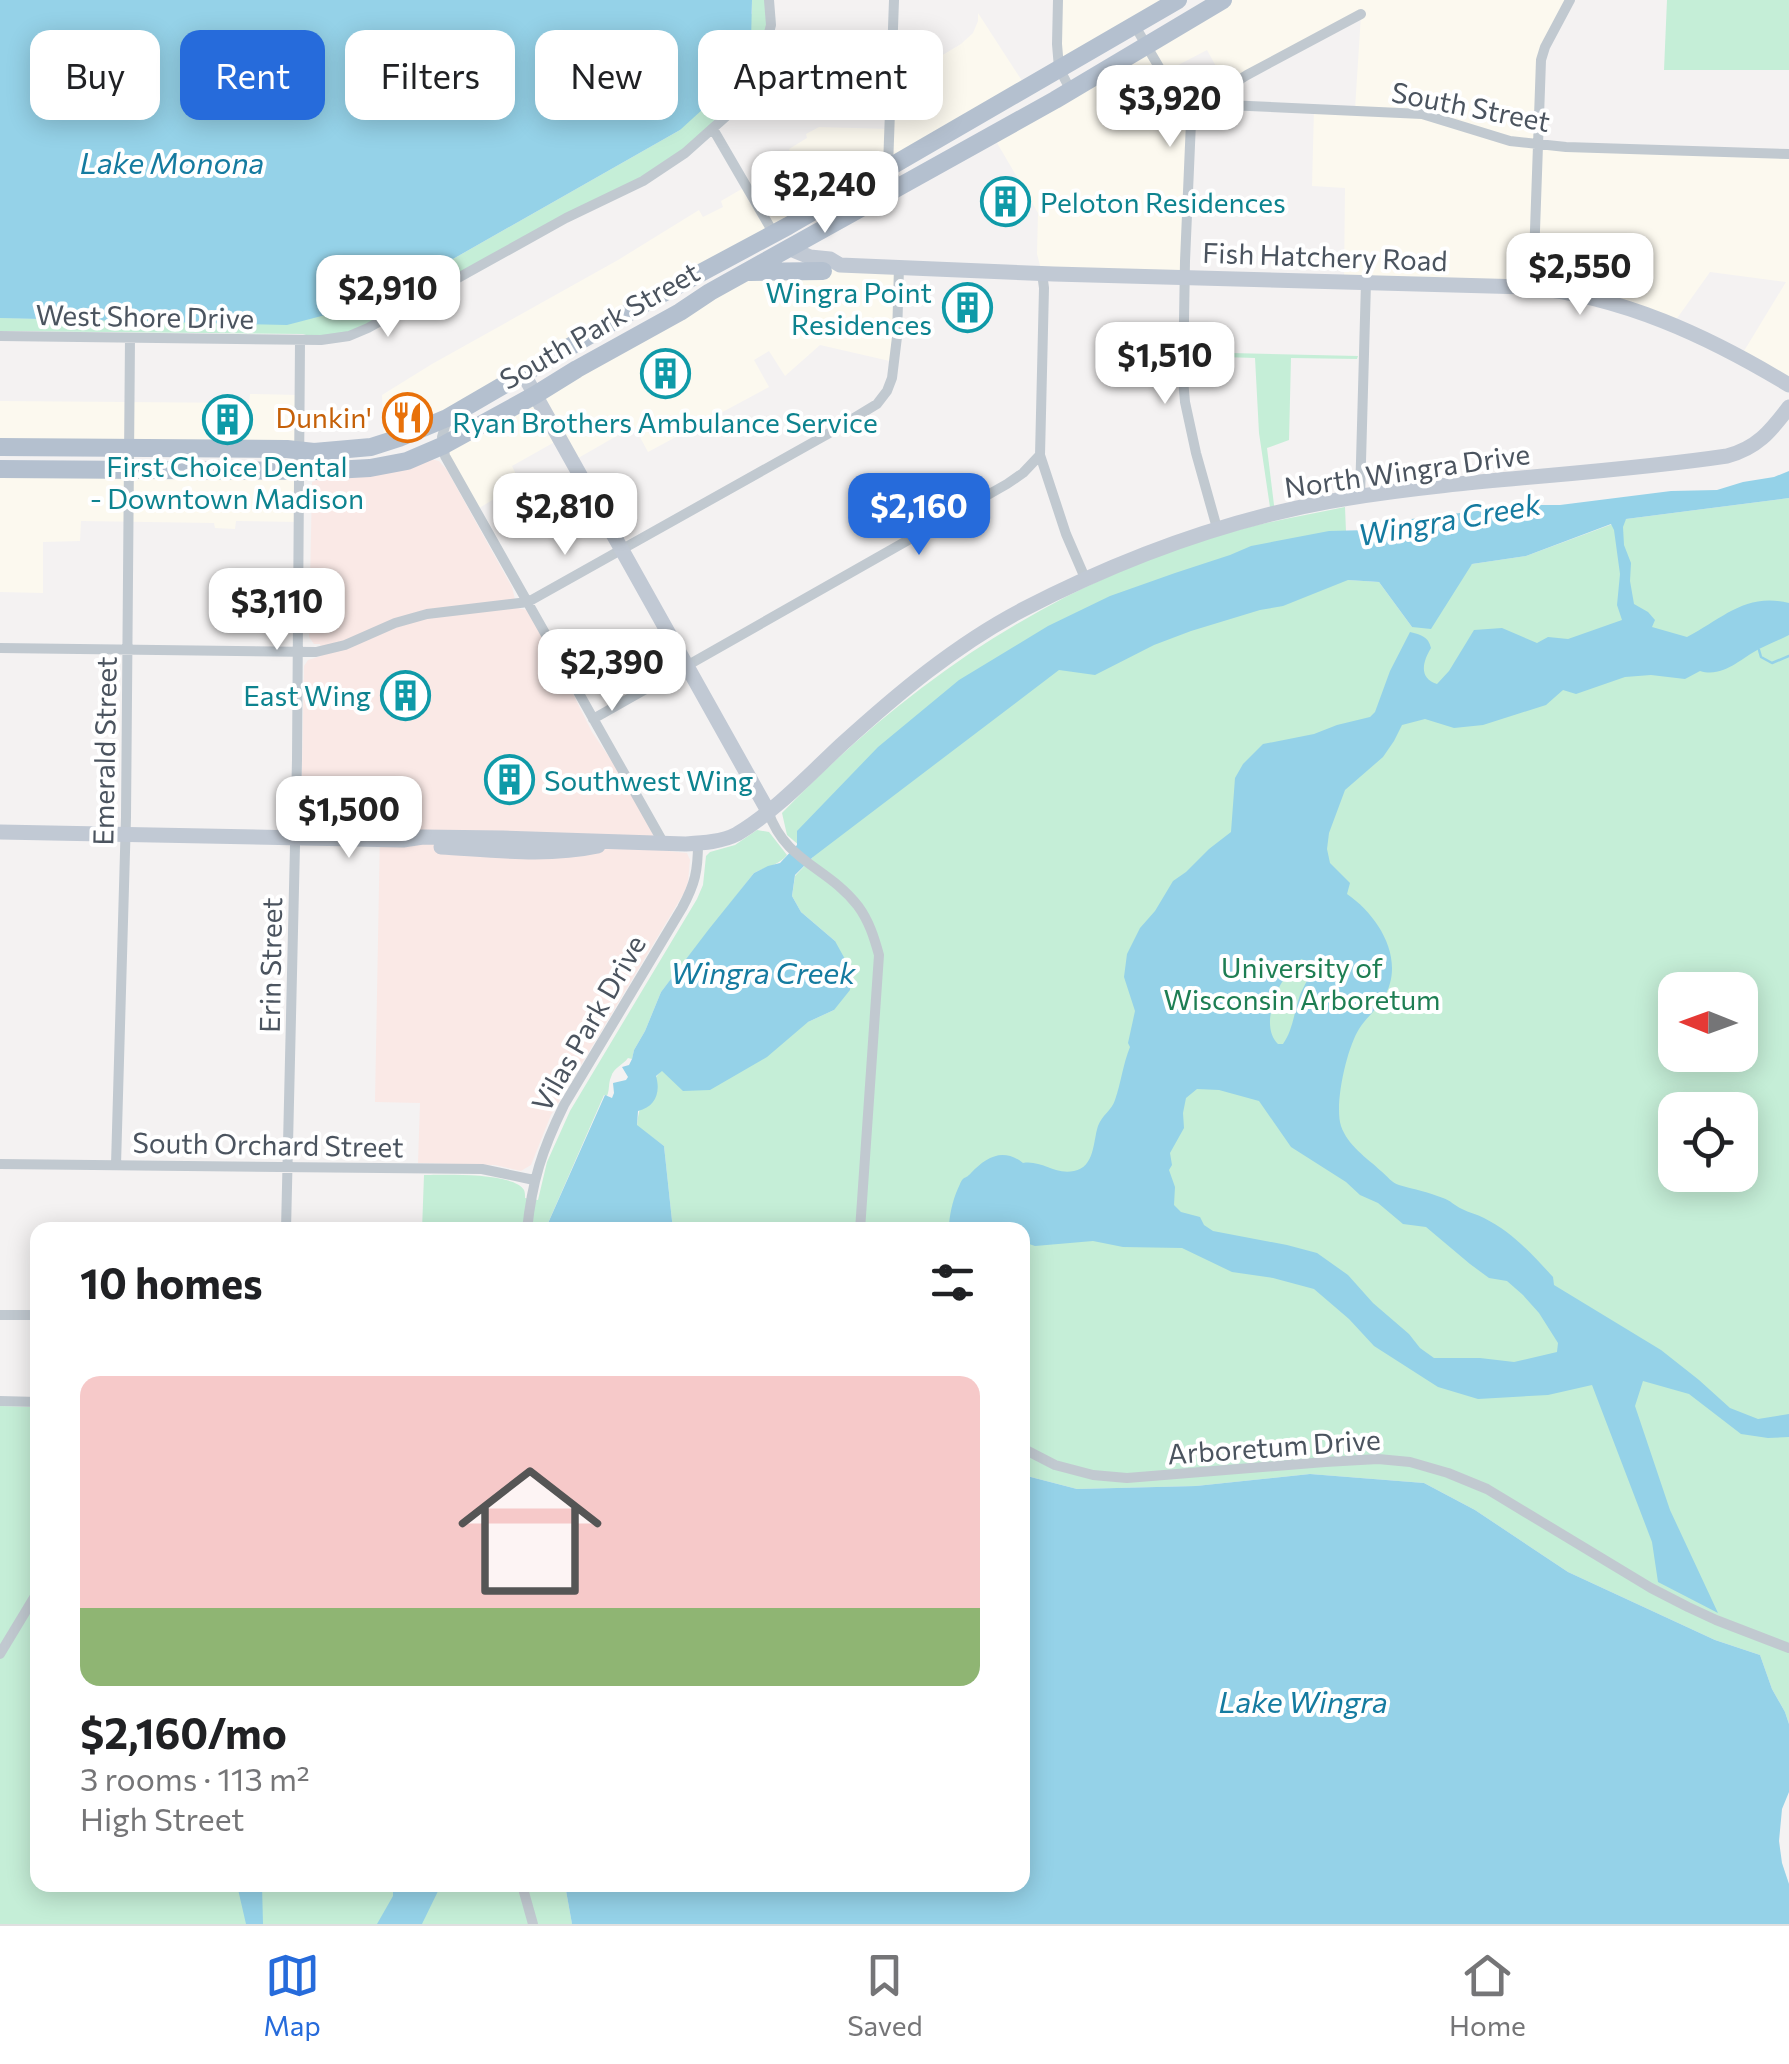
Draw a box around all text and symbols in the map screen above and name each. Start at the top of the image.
chip: Buy [30,30,160,120]
chip: Rent [180,30,325,120]
chip: Filters [345,30,515,120]
chip: New [535,30,678,120]
chip: Apartment [698,30,943,120]
pin: $3,920 [1089,65,1251,150]
street label: South Street [1389,74,1553,138]
text: $3,920 [1119,77,1221,117]
water label: Lake Monona [80,143,264,180]
pin: $2,240 [744,151,906,236]
text: $2,240 [773,163,877,203]
building icon: Peloton Residences [979,176,1031,228]
place label: Peloton Residences [1040,185,1286,219]
pin: $2,550 [1499,233,1661,318]
street label: Fish Hatchery Road [1202,235,1448,277]
text: $2,550 [1528,245,1632,285]
street label: South Park Street [493,254,705,396]
pin: $2,910 [307,255,469,340]
text: $2,910 [338,267,438,307]
place label: Wingra Point Residences [766,275,932,341]
building icon: Wingra Point Residences [941,282,993,334]
street label: West Shore Drive [35,297,255,335]
pin: $1,510 [1084,322,1246,407]
text: $1,510 [1117,334,1213,374]
building icon: Ryan Brothers Ambulance Service [639,348,691,400]
restaurant icon: Dunkin' [381,391,433,443]
building icon: First Choice Dental - Downtown Madison [201,393,253,445]
place label: Dunkin' [276,400,372,434]
place label: Ryan Brothers Ambulance Service [452,405,878,439]
street label: North Wingra Drive [1282,436,1532,504]
place label: First Choice Dental - Downtown Madison [90,449,364,515]
pin: $2,810 [484,473,646,558]
pin: $2,160 [838,473,1000,558]
water label: Wingra Creek [1355,484,1544,552]
text: $2,810 [515,485,615,525]
text: $2,160 [870,485,968,525]
pin: $3,110 [196,568,358,653]
text: $3,110 [231,580,323,620]
pin: $2,390 [531,629,693,714]
text: $2,390 [560,641,664,681]
street label: Emerald Street [85,656,123,846]
building icon: East Wing [380,669,432,721]
place label: East Wing [243,678,371,712]
building icon: Southwest Wing [483,754,535,806]
place label: Southwest Wing [544,763,753,797]
pin: $1,500 [268,776,430,861]
text: $1,500 [298,788,400,828]
street label: Erin Street [252,897,288,1033]
street label: Vilas Park Drive [524,929,652,1117]
park label: University of Wisconsin Arboretum [1163,950,1441,1016]
water label: Wingra Creek [671,953,856,990]
north arrow [1658,972,1758,1072]
map controls [1658,972,1758,1192]
button: locate [1658,1092,1758,1192]
street label: South Orchard Street [132,1125,404,1163]
icon: filters [925,1255,980,1310]
text: 10 homes [80,1256,263,1308]
street label: Arboretum Drive [1166,1422,1382,1470]
icon: home [440,1441,620,1621]
water label: Lake Wingra [1218,1682,1388,1719]
text: $2,160/mo [80,1706,287,1758]
text: 3 rooms · 113 m² [80,1758,310,1798]
text: High Street [80,1798,244,1838]
tab: Map [263,1948,321,2042]
tab: Saved [847,1948,923,2042]
tab: Home [1449,1948,1526,2042]

